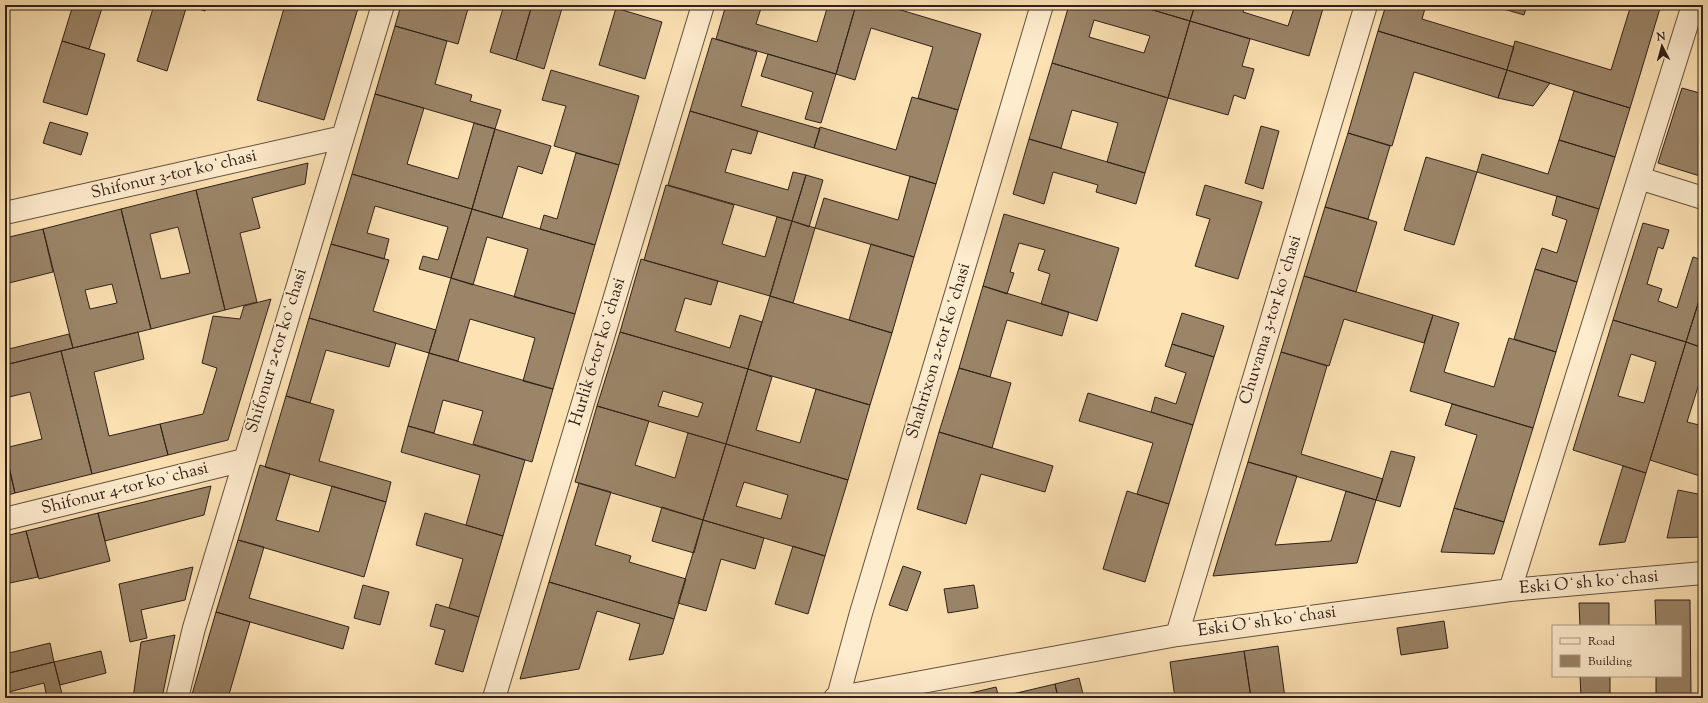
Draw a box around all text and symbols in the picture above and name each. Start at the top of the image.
north arrow [1642,26,1682,66]
text: N [1655,29,1666,46]
street label: Shifonur 3-tor koʻchasi [89,144,259,206]
street label: Chuvama 3-tor koʻchasi [1234,232,1308,408]
street label: Shahrixon 2-tor koʻchasi [901,260,977,442]
street label: Shifonur 2-tor koʻchasi [241,266,313,436]
street label: Hurlik 6-tor koʻchasi [564,275,632,429]
street label: Shifonur 4-tor koʻchasi [39,457,211,521]
street label: Eski Oʻsh koʻchasi [1518,565,1660,601]
street label: Eski Oʻsh koʻchasi [1196,600,1338,644]
legend [1552,625,1682,677]
text: Road [1588,633,1615,651]
text: Building [1588,653,1632,671]

